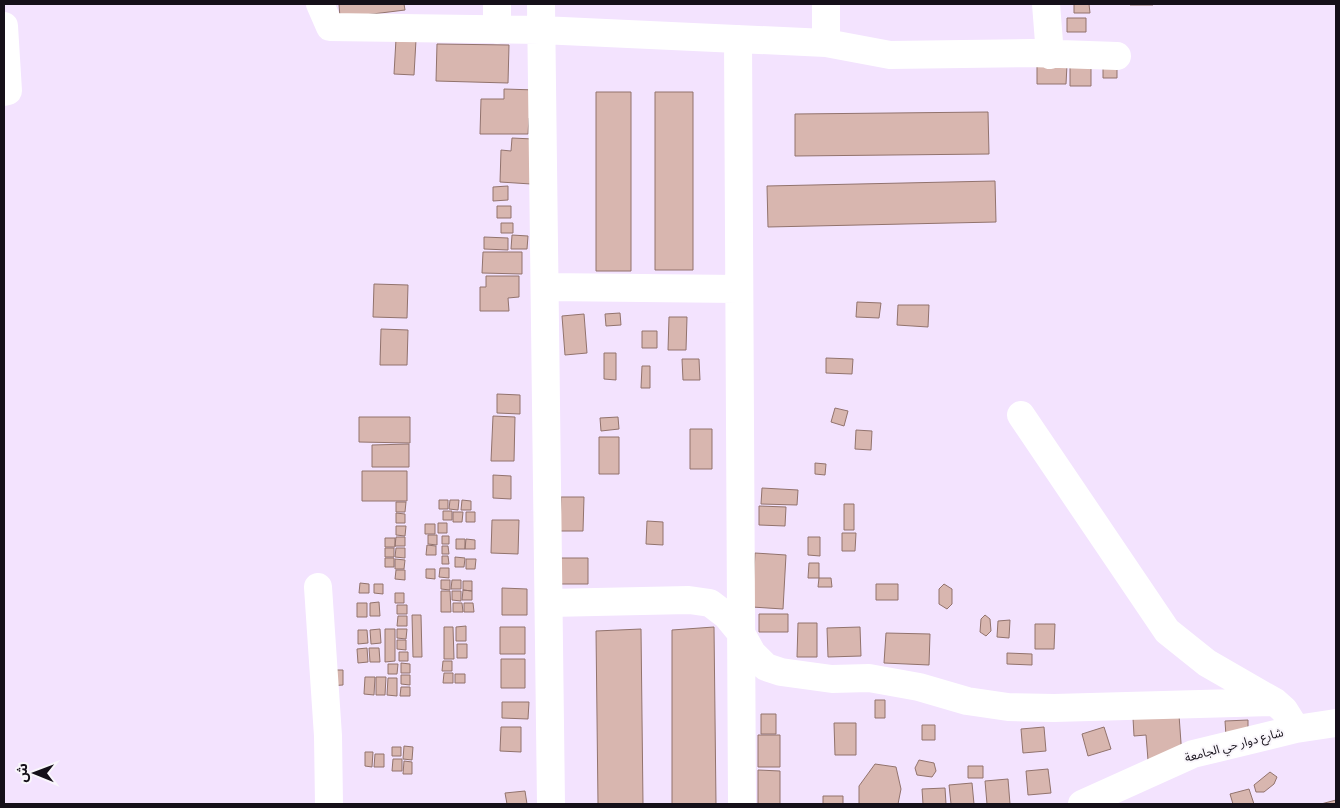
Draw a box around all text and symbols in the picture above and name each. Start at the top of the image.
street label: شارع دوار حي الجامعة [1183,724,1285,768]
north arrow [10,748,60,798]
text: ش [13,763,31,783]

